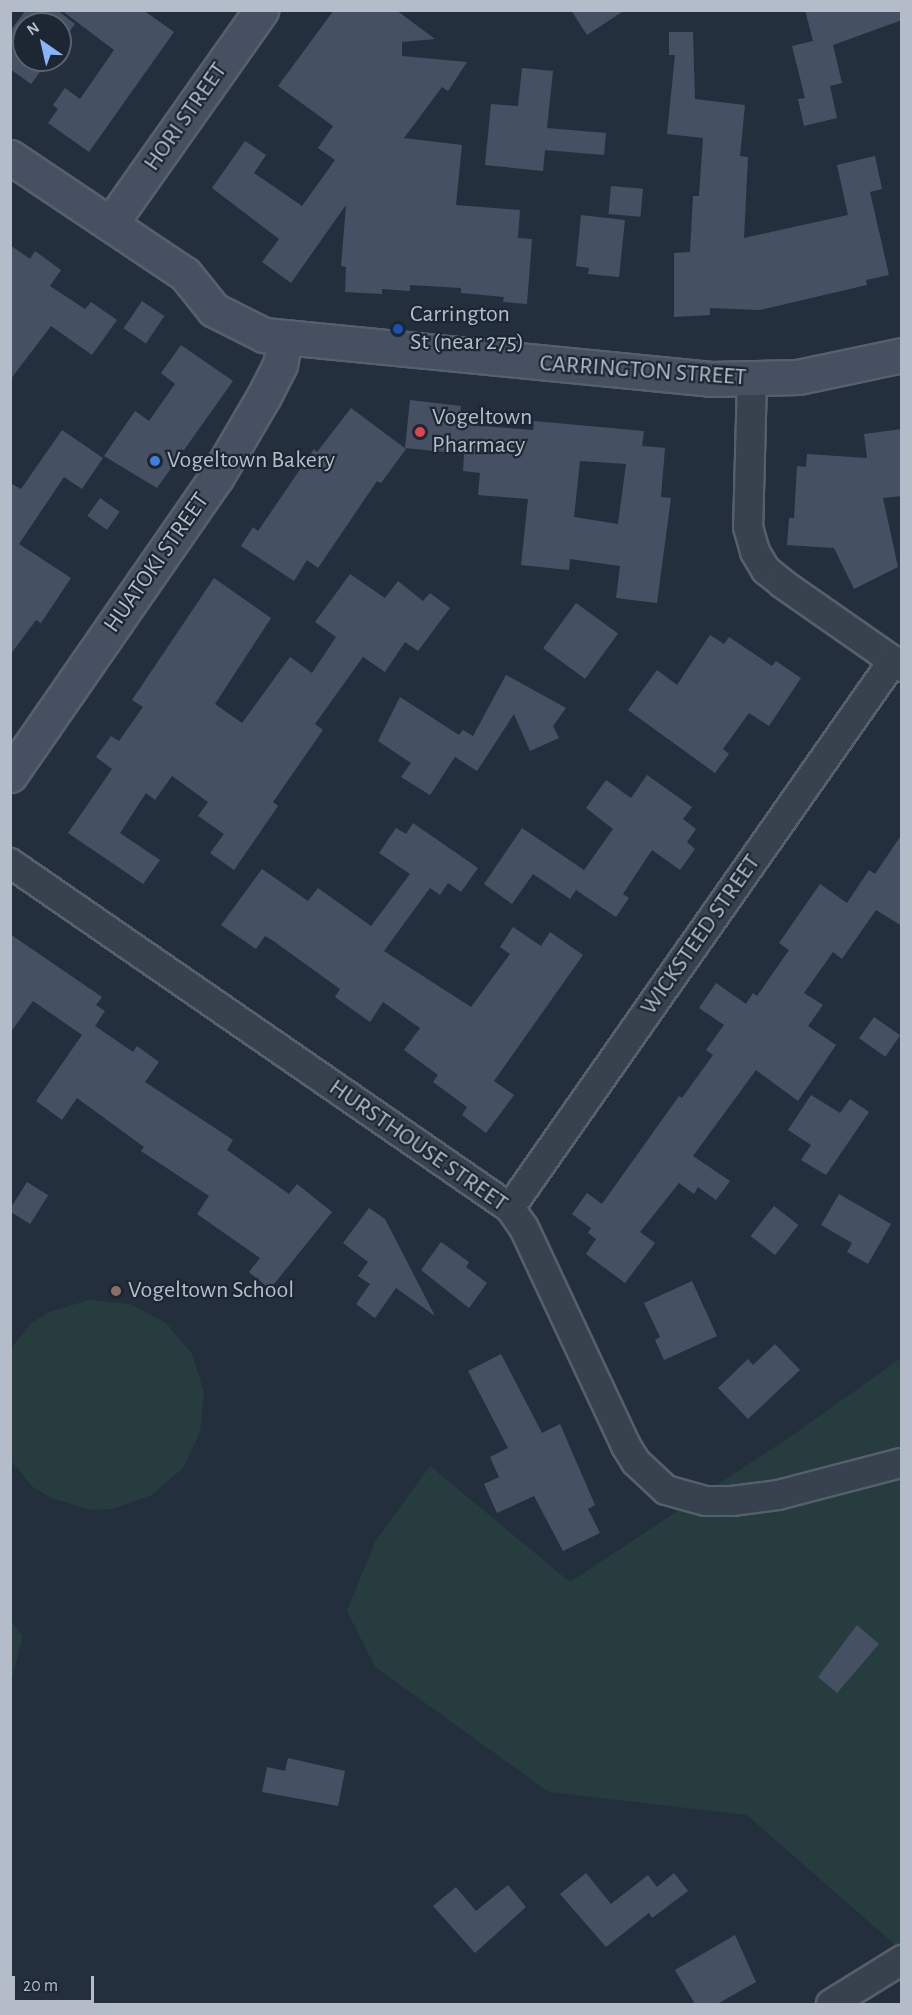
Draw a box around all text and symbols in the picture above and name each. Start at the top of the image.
north arrow [12,12,72,72]
text: N [24,19,42,38]
street label: HORI STREET [138,57,234,177]
place label: Carrington St (near 275) [410,301,524,357]
marker: Carrington St (near 275) [391,322,405,336]
street label: CARRINGTON STREET [539,349,747,393]
place label: Vogeltown Pharmacy [432,404,532,460]
marker: Vogeltown Pharmacy [413,425,427,439]
place label: Vogeltown Bakery [167,447,335,475]
marker: Vogeltown Bakery [148,454,162,468]
street label: HUATOKI STREET [98,488,216,638]
street label: WICKSTEED STREET [635,849,767,1021]
street label: HURSTHOUSE STREET [323,1074,513,1218]
place label: Vogeltown School [128,1277,294,1305]
marker: Vogeltown School [109,1284,123,1298]
scale bar [15,1964,98,2002]
text: 20 m [23,1977,58,1995]

